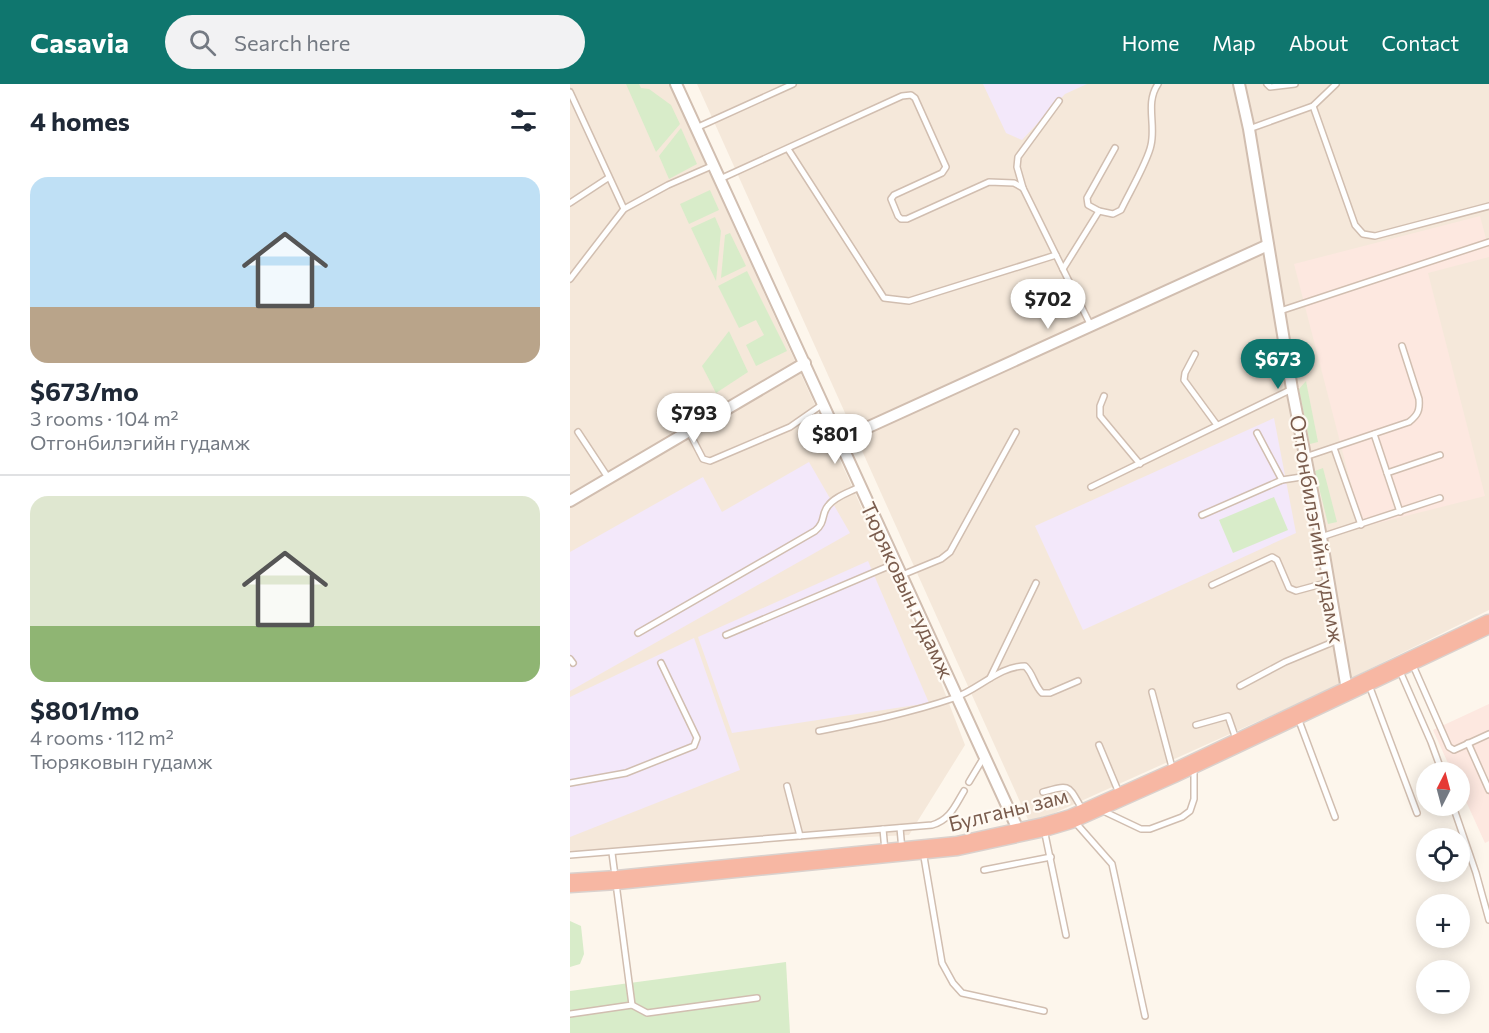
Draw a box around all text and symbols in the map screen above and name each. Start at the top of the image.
search box [165,15,585,69]
text: Casavia [30,25,129,59]
icon: search [186,26,219,59]
text: Search here [234,29,350,56]
text: Home [1122,30,1179,55]
text: Map [1212,30,1256,55]
text: About [1289,30,1348,55]
text: Contact [1381,30,1459,55]
icon: filters [507,104,540,137]
text: 4 homes [30,105,130,136]
icon: home [231,216,339,324]
pin: $702 [1012,279,1084,330]
text: $702 [1025,286,1071,310]
pin: $673 [1242,339,1314,390]
text: $673 [1255,346,1301,370]
text: $673/mo [30,375,139,406]
pin: $793 [658,393,730,444]
text: $793 [671,400,717,424]
text: 3 rooms · 104 m² [30,406,179,430]
street label: Отгонбилэгийн гудамж [1286,413,1350,645]
pin: $801 [799,414,871,465]
text: $801 [812,421,858,445]
text: Отгонбилэгийн гудамж [30,430,250,454]
street label: Тюряковын гудамж [856,498,960,683]
icon: home [231,535,339,643]
text: $801/mo [30,694,139,725]
text: 4 rooms · 112 m² [30,725,174,749]
text: Тюряковын гудамж [30,749,213,773]
north arrow [1416,762,1470,816]
map controls [1416,762,1470,1014]
street label: Булганы зам [946,782,1070,836]
button: locate [1416,828,1470,882]
button: + [1416,894,1470,948]
button: − [1416,960,1470,1014]

